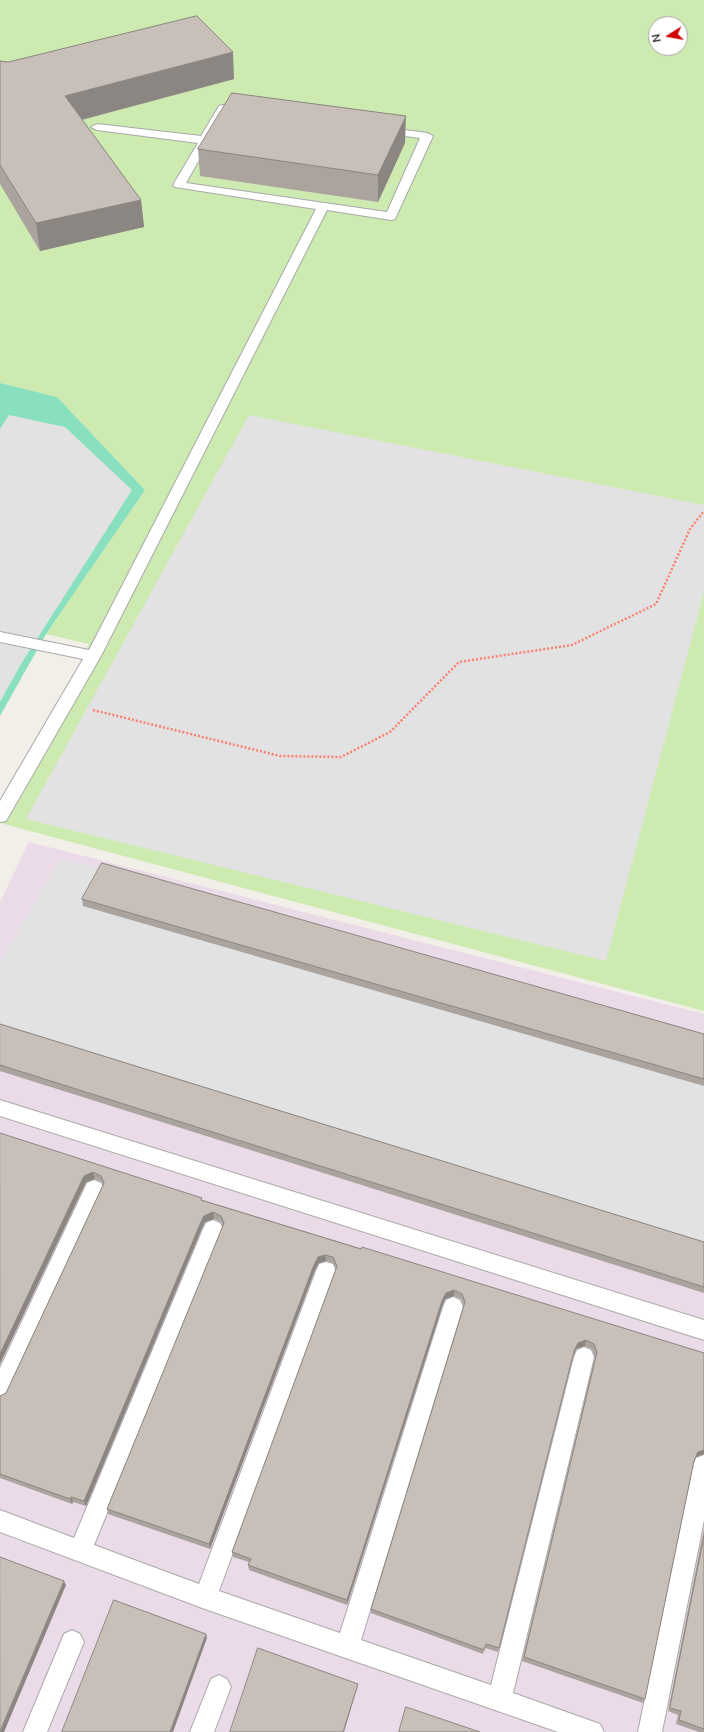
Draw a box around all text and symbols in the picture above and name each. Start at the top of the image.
north arrow [648,16,688,56]
text: N [649,33,665,44]

